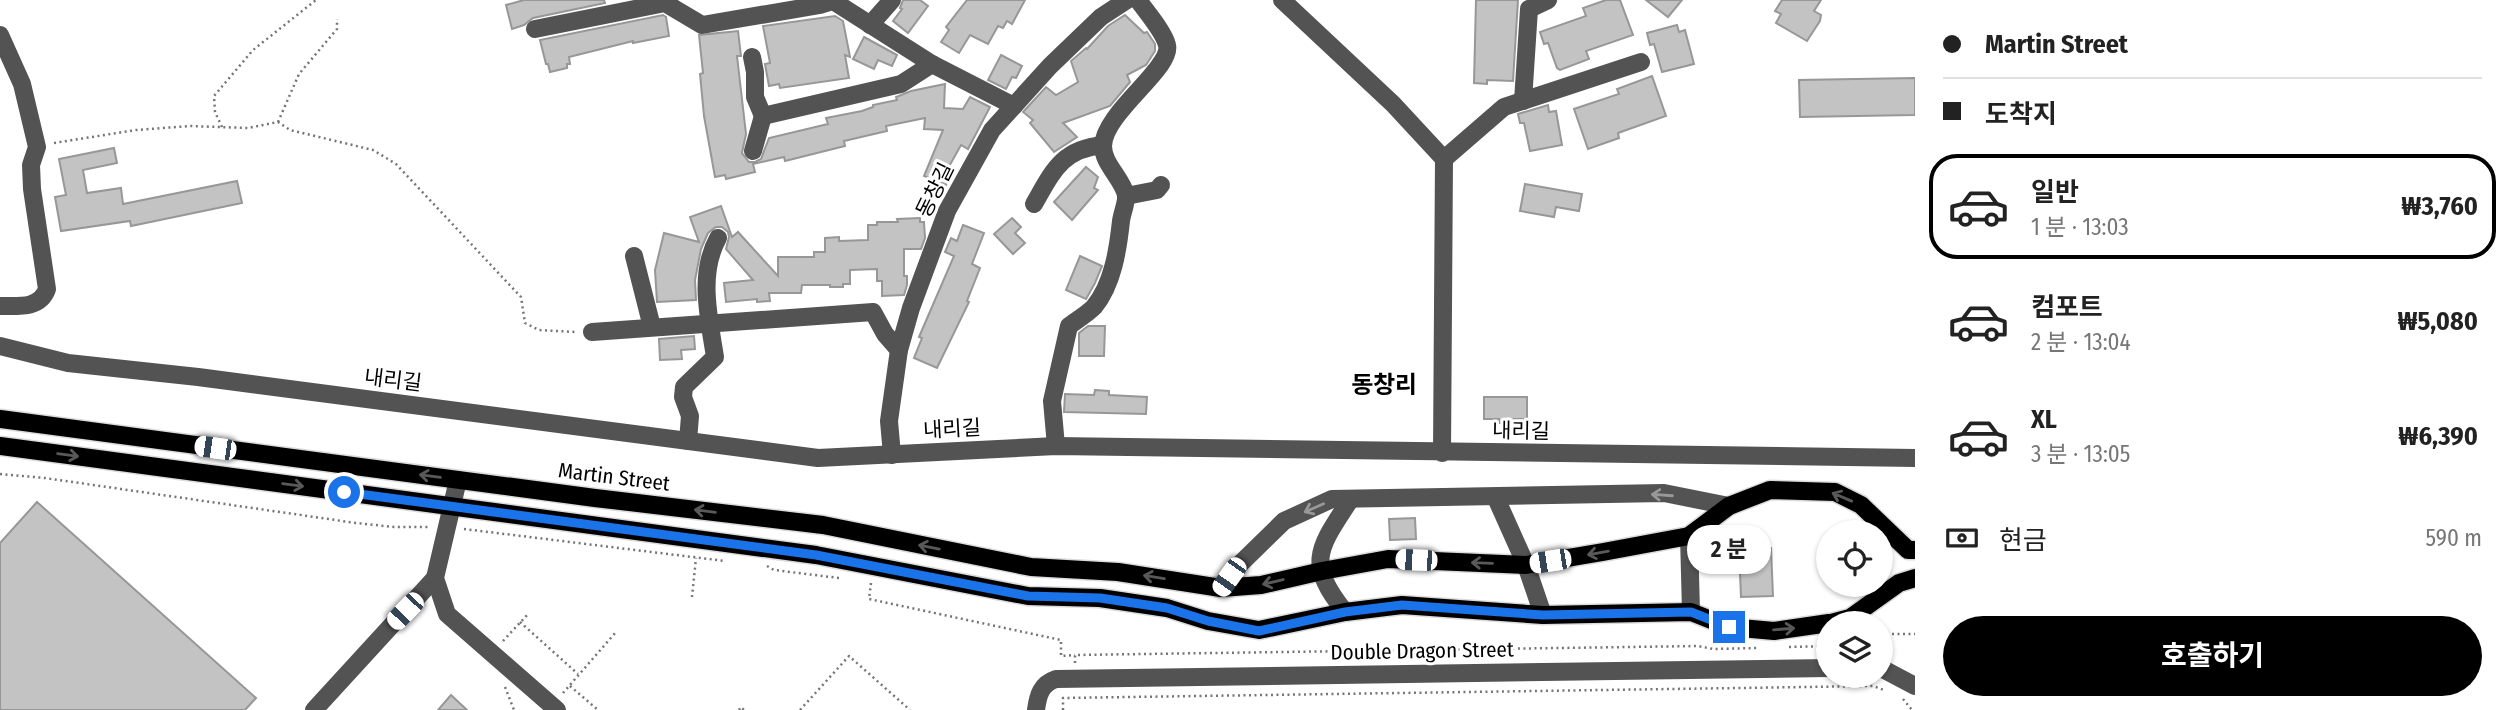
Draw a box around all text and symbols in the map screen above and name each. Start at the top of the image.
text: Martin Street [1985,29,2128,60]
text: 도착지 [1985,99,2057,130]
street label: 동창길 [911,158,959,222]
icon: car [1947,175,2010,238]
text: 일반 [2031,177,2079,208]
text: ₩3,760 [2401,191,2478,222]
text: 1 분 · 13:03 [2031,213,2129,241]
icon: car [1947,290,2010,353]
text: 컴포트 [2031,292,2103,323]
text: ₩5,080 [2398,306,2478,337]
text: 2 분 · 13:04 [2031,328,2131,356]
street label: 내리길 [363,364,423,396]
district label: 동창리 [1351,371,1417,399]
text: XL [2031,404,2057,435]
icon: car [1947,405,2010,468]
street label: 내리길 [922,415,982,443]
street label: 내리길 [1492,417,1550,445]
text: ₩6,390 [2398,421,2478,452]
car [193,435,238,461]
text: 3 분 · 13:05 [2031,440,2130,468]
one-way arrow [56,448,78,461]
street label: Martin Street [557,457,671,497]
one-way arrow [419,470,442,483]
route start [328,476,360,508]
one-way arrow [281,479,304,492]
one-way arrow [1651,488,1674,501]
one-way arrow [1832,489,1853,502]
one-way arrow [1304,502,1325,515]
one-way arrow [694,505,716,518]
icon: cash [1943,519,1981,557]
map controls [1816,520,1893,688]
button: locate [1816,520,1893,597]
text: 590 m [2426,524,2482,552]
text: 현금 [1999,525,2047,556]
callout: 2 분 [1687,526,1771,574]
text: 2 분 [1711,535,1747,563]
one-way arrow [918,539,941,553]
one-way arrow [1587,546,1610,560]
car [1528,547,1573,575]
car [1395,549,1438,571]
car [1209,554,1250,600]
one-way arrow [1471,556,1494,569]
one-way arrow [1143,571,1166,584]
one-way arrow [1262,576,1285,590]
car [383,589,428,633]
route end [1713,611,1745,643]
button: layers [1816,611,1893,688]
button: 호출하기 [1943,616,2482,696]
one-way arrow [1772,623,1794,636]
street label: Double Dragon Street [1330,636,1514,666]

